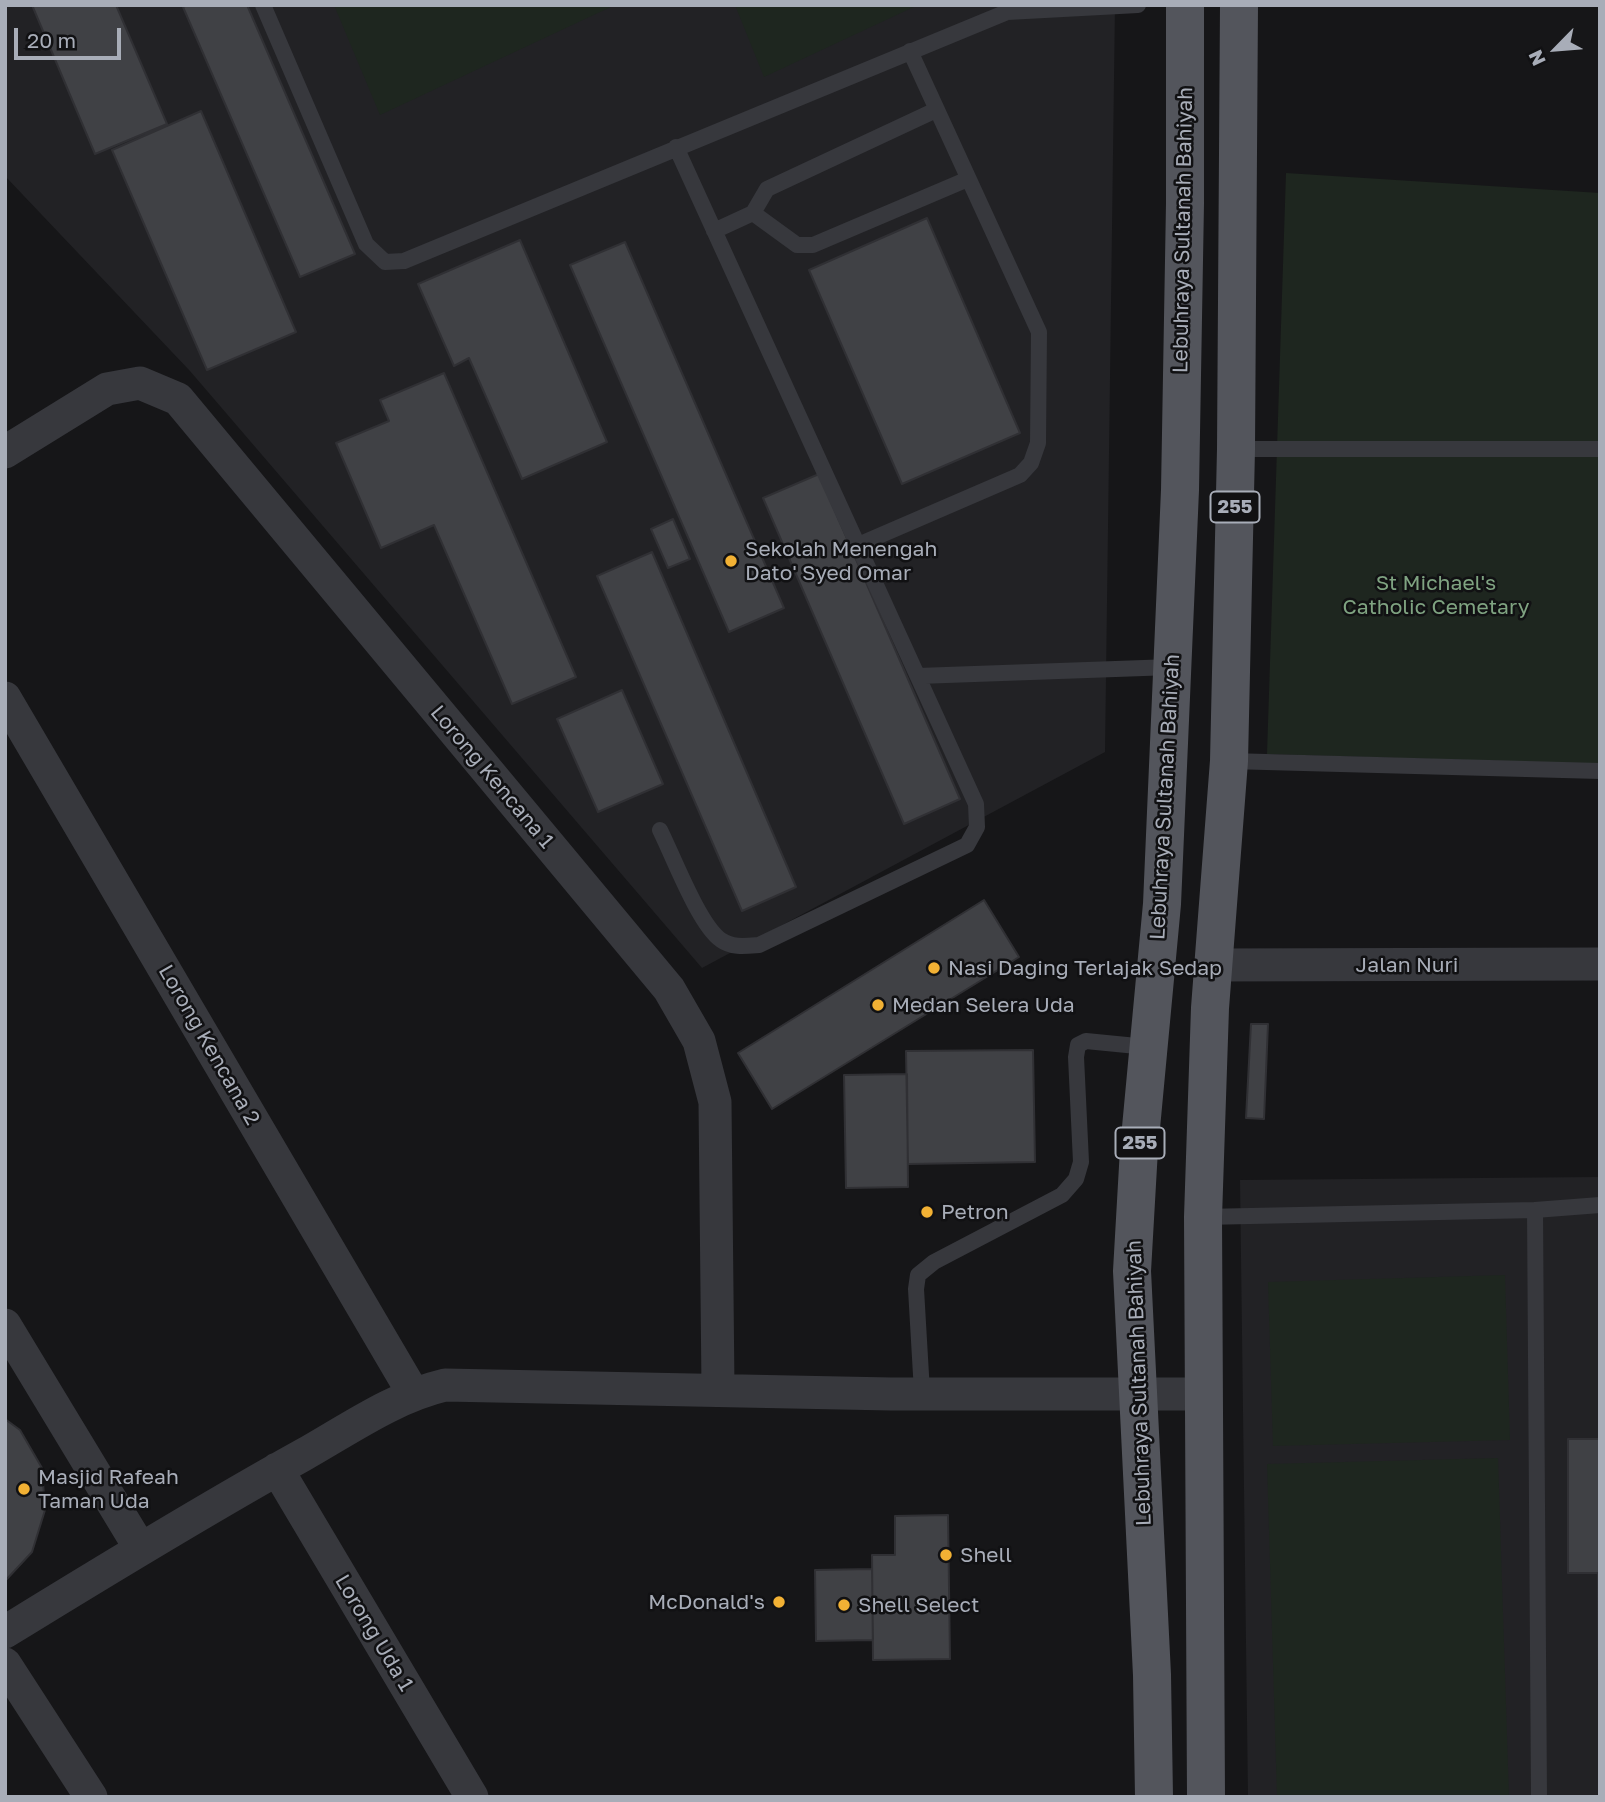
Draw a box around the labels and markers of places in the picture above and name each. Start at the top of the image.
place label: Sekolah Menengah Dato' Syed Omar [745,536,937,586]
marker: Sekolah Menengah Dato' Syed Omar [723,553,739,569]
place label: Nasi Daging Terlajak Sedap [948,955,1222,981]
marker: Nasi Daging Terlajak Sedap [926,960,942,976]
place label: Medan Selera Uda [892,992,1075,1018]
marker: Medan Selera Uda [870,997,886,1013]
place label: Petron [941,1199,1009,1225]
marker: Petron [919,1204,935,1220]
place label: Masjid Rafeah Taman Uda [38,1464,179,1514]
marker: Masjid Rafeah Taman Uda [16,1481,32,1497]
place label: Shell [960,1542,1012,1568]
marker: Shell [938,1547,954,1563]
place label: McDonald's [648,1589,765,1615]
place label: Shell Select [858,1592,979,1618]
marker: McDonald's [771,1594,787,1610]
marker: Shell Select [836,1597,852,1613]

